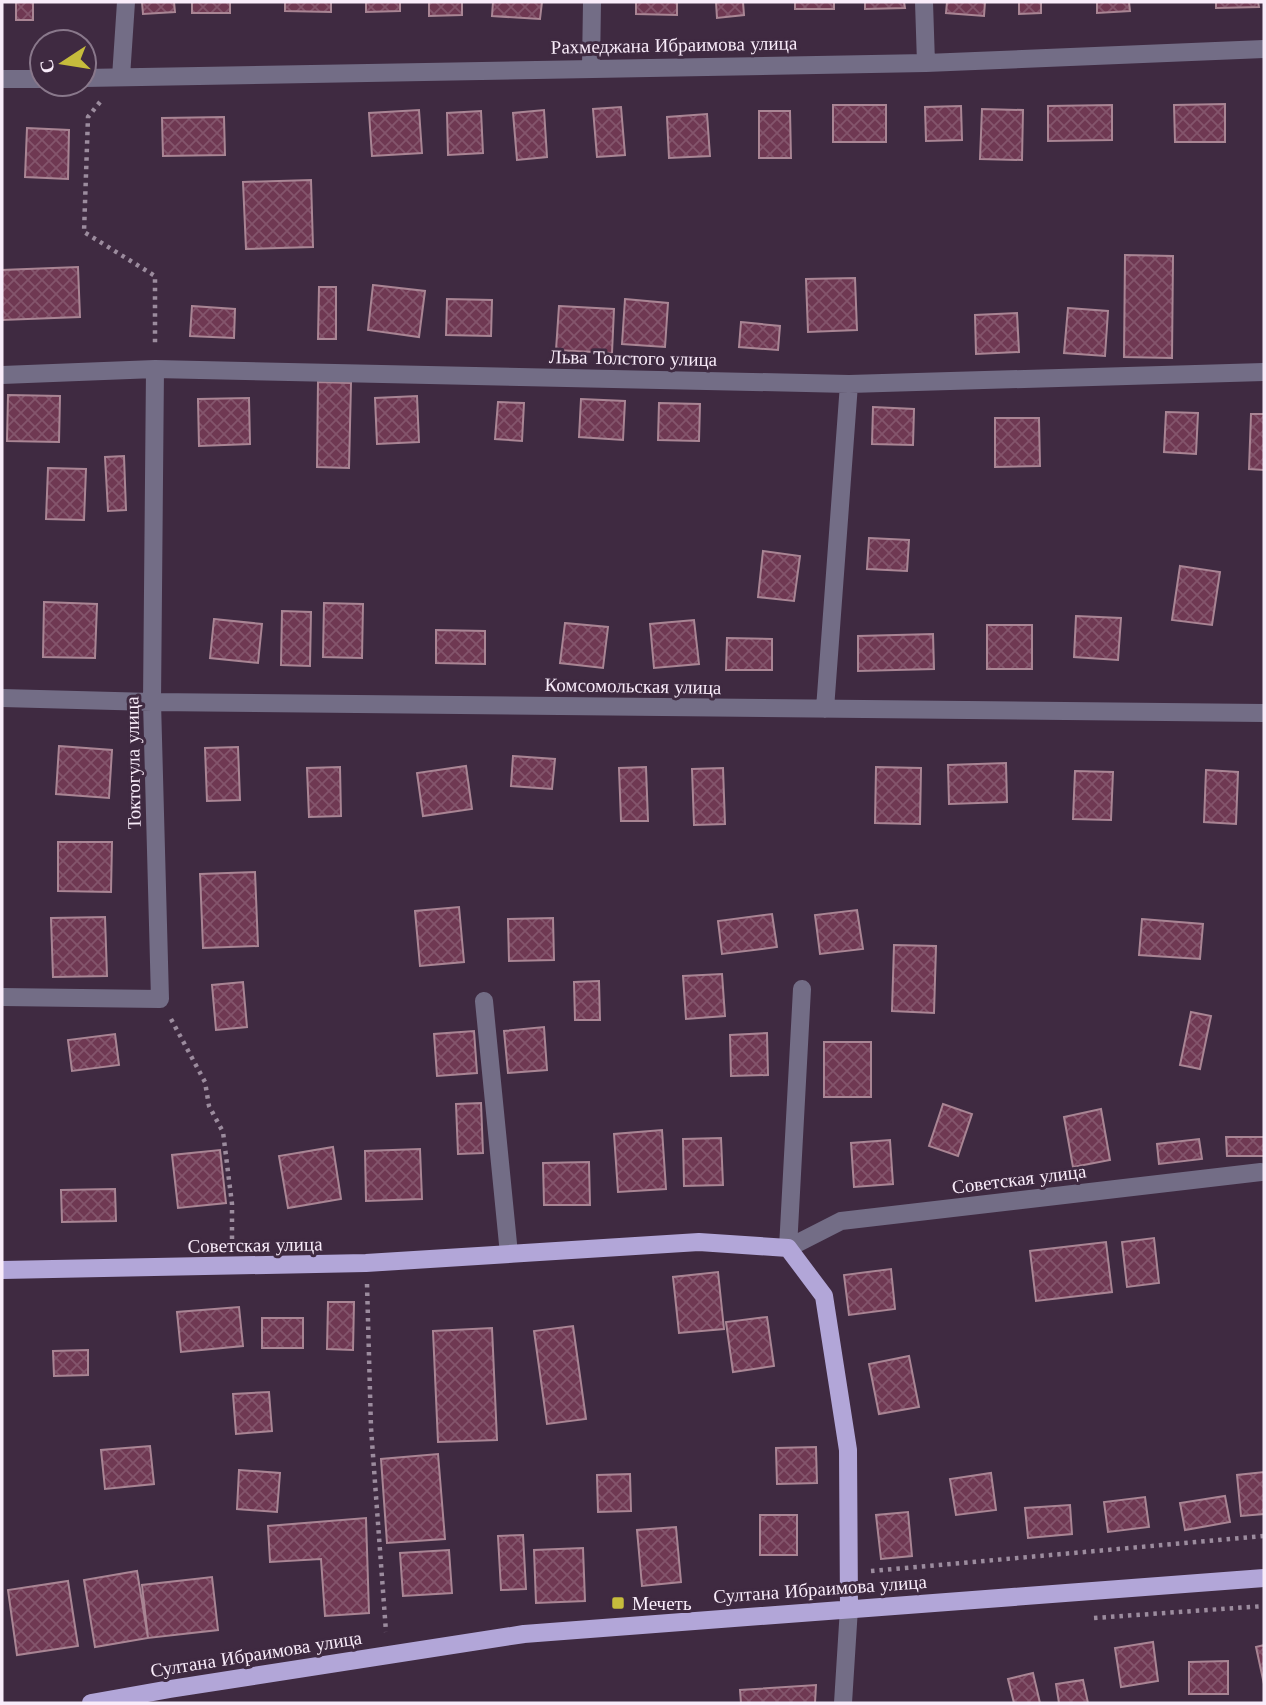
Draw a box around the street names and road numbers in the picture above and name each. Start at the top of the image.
street label: Рахмеджана Ибраимова улица [551,31,798,59]
street label: Льва Толстого улица [549,345,718,371]
street label: Комсомольская улица [544,673,722,699]
street label: Токтогула улица [120,696,146,830]
street label: Советская улица [951,1159,1088,1199]
street label: Советская улица [187,1232,323,1258]
street label: Султана Ибраимова улица [713,1570,928,1608]
street label: Султана Ибраимова улица [149,1626,364,1682]

